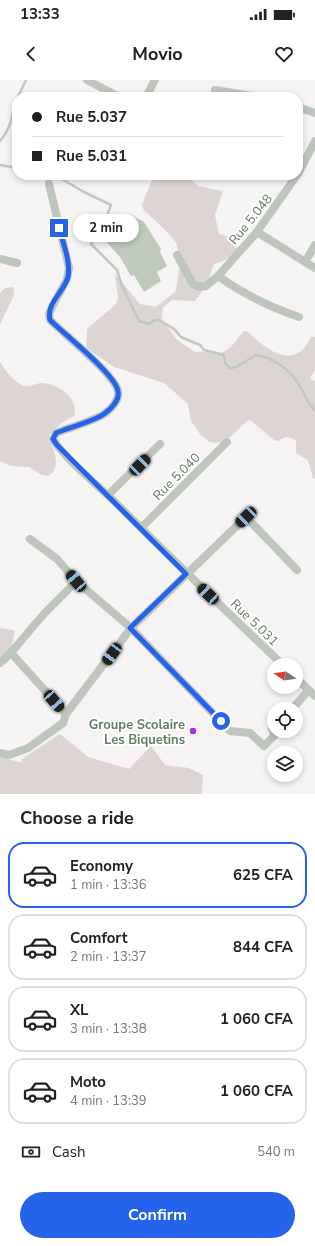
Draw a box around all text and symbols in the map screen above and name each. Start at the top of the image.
text: 13:33 [20,4,60,24]
text: Movio [132,42,183,66]
icon: back [20,43,42,65]
icon: heart [273,43,295,65]
text: Rue 5.037 [56,107,127,127]
text: Rue 5.031 [56,146,127,166]
street label: Rue 5.048 [225,190,277,249]
callout: 2 min [73,214,139,242]
route end [50,219,68,237]
text: 2 min [89,219,123,237]
street label: Rue 5.040 [149,449,205,504]
car [127,452,153,478]
car [233,504,259,530]
car [64,568,88,594]
car [195,581,221,607]
street label: Rue 5.031 [226,595,282,650]
car [100,641,124,667]
north arrow [267,658,303,694]
map controls [267,658,303,782]
car [42,688,66,714]
button: locate [267,702,303,738]
route start [212,712,230,730]
place label: Groupe Scolaire Les Biquetins [89,716,185,749]
marker: Groupe Scolaire Les Biquetins [188,726,198,736]
button: layers [267,746,303,782]
text: Choose a ride [20,806,134,830]
text: Economy [70,856,133,876]
icon: car [22,857,58,893]
text: 625 CFA [233,865,293,885]
text: 1 min · 13:36 [70,876,146,894]
text: Comfort [70,928,127,948]
icon: car [22,929,58,965]
text: 844 CFA [233,937,293,957]
text: 2 min · 13:37 [70,948,146,966]
text: XL [70,1000,89,1020]
icon: car [22,1001,58,1037]
text: 1 060 CFA [220,1009,293,1029]
text: 3 min · 13:38 [70,1020,146,1038]
text: Moto [70,1072,106,1092]
icon: car [22,1073,58,1109]
text: 1 060 CFA [220,1081,293,1101]
text: 4 min · 13:39 [70,1092,146,1110]
icon: cash [20,1141,42,1163]
text: Cash [52,1142,86,1162]
text: 540 m [257,1143,295,1161]
button: Confirm [20,1192,295,1238]

